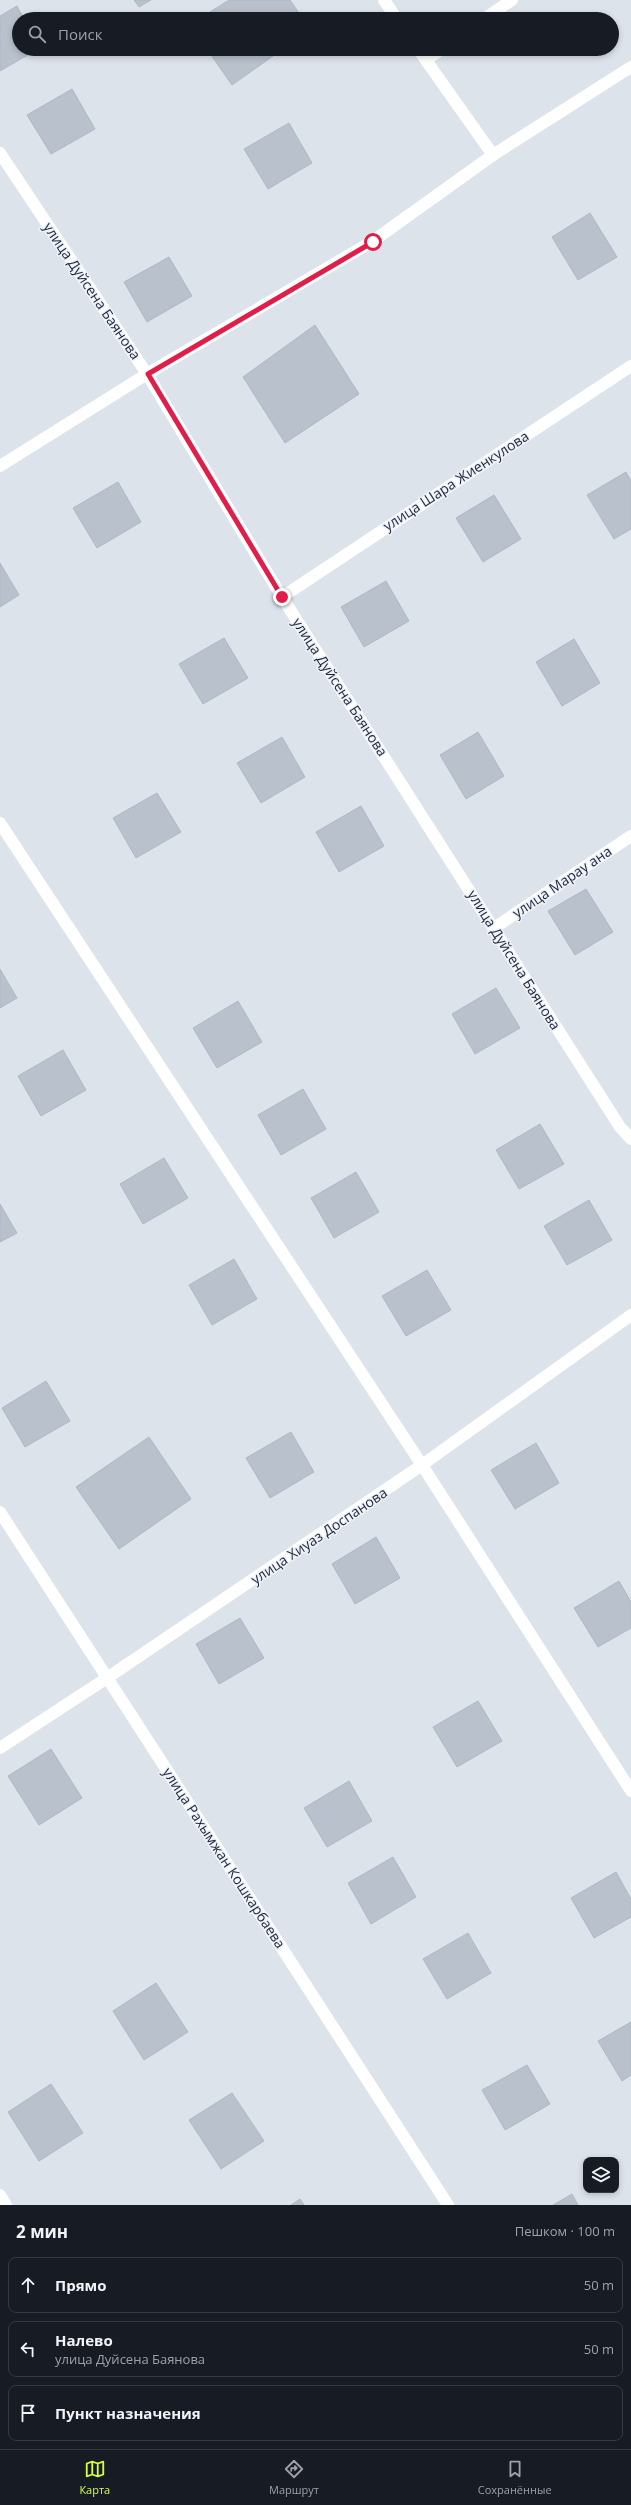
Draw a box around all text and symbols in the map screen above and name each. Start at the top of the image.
search box [12,12,619,56]
icon: search [26,23,48,45]
text: Поиск [58,24,102,44]
street label: улица Дуйсена Баянова [39,218,145,363]
route start [364,233,382,251]
street label: улица Шара Жиенкулова [379,426,532,535]
route end [273,588,291,606]
street label: улица Дуйсена Баянова [288,614,392,760]
street label: улица Марау ана [508,841,615,922]
street label: улица Дуйсена Баянова [464,886,565,1033]
street label: улица Хиуаз Доспанова [247,1483,391,1588]
street label: улица Рахымжан Кошкарбаева [159,1764,290,1952]
map controls [583,2157,619,2193]
button: layers [583,2157,619,2193]
text: 2 мин [16,2220,68,2243]
text: Пешком · 100 m [515,2222,615,2240]
icon: ahead [17,2274,39,2296]
text: Прямо [55,2275,107,2295]
text: 50 m [584,2276,614,2294]
text: Налево [55,2330,113,2350]
icon: left [17,2338,39,2360]
text: 50 m [584,2340,614,2358]
text: улица Дуйсена Баянова [55,2350,205,2368]
icon: arrive [17,2402,39,2424]
text: Пункт назначения [55,2403,201,2423]
tab: Карта [79,2458,110,2497]
tab: Маршрут [269,2458,319,2497]
tab: Сохранённые [478,2458,552,2497]

